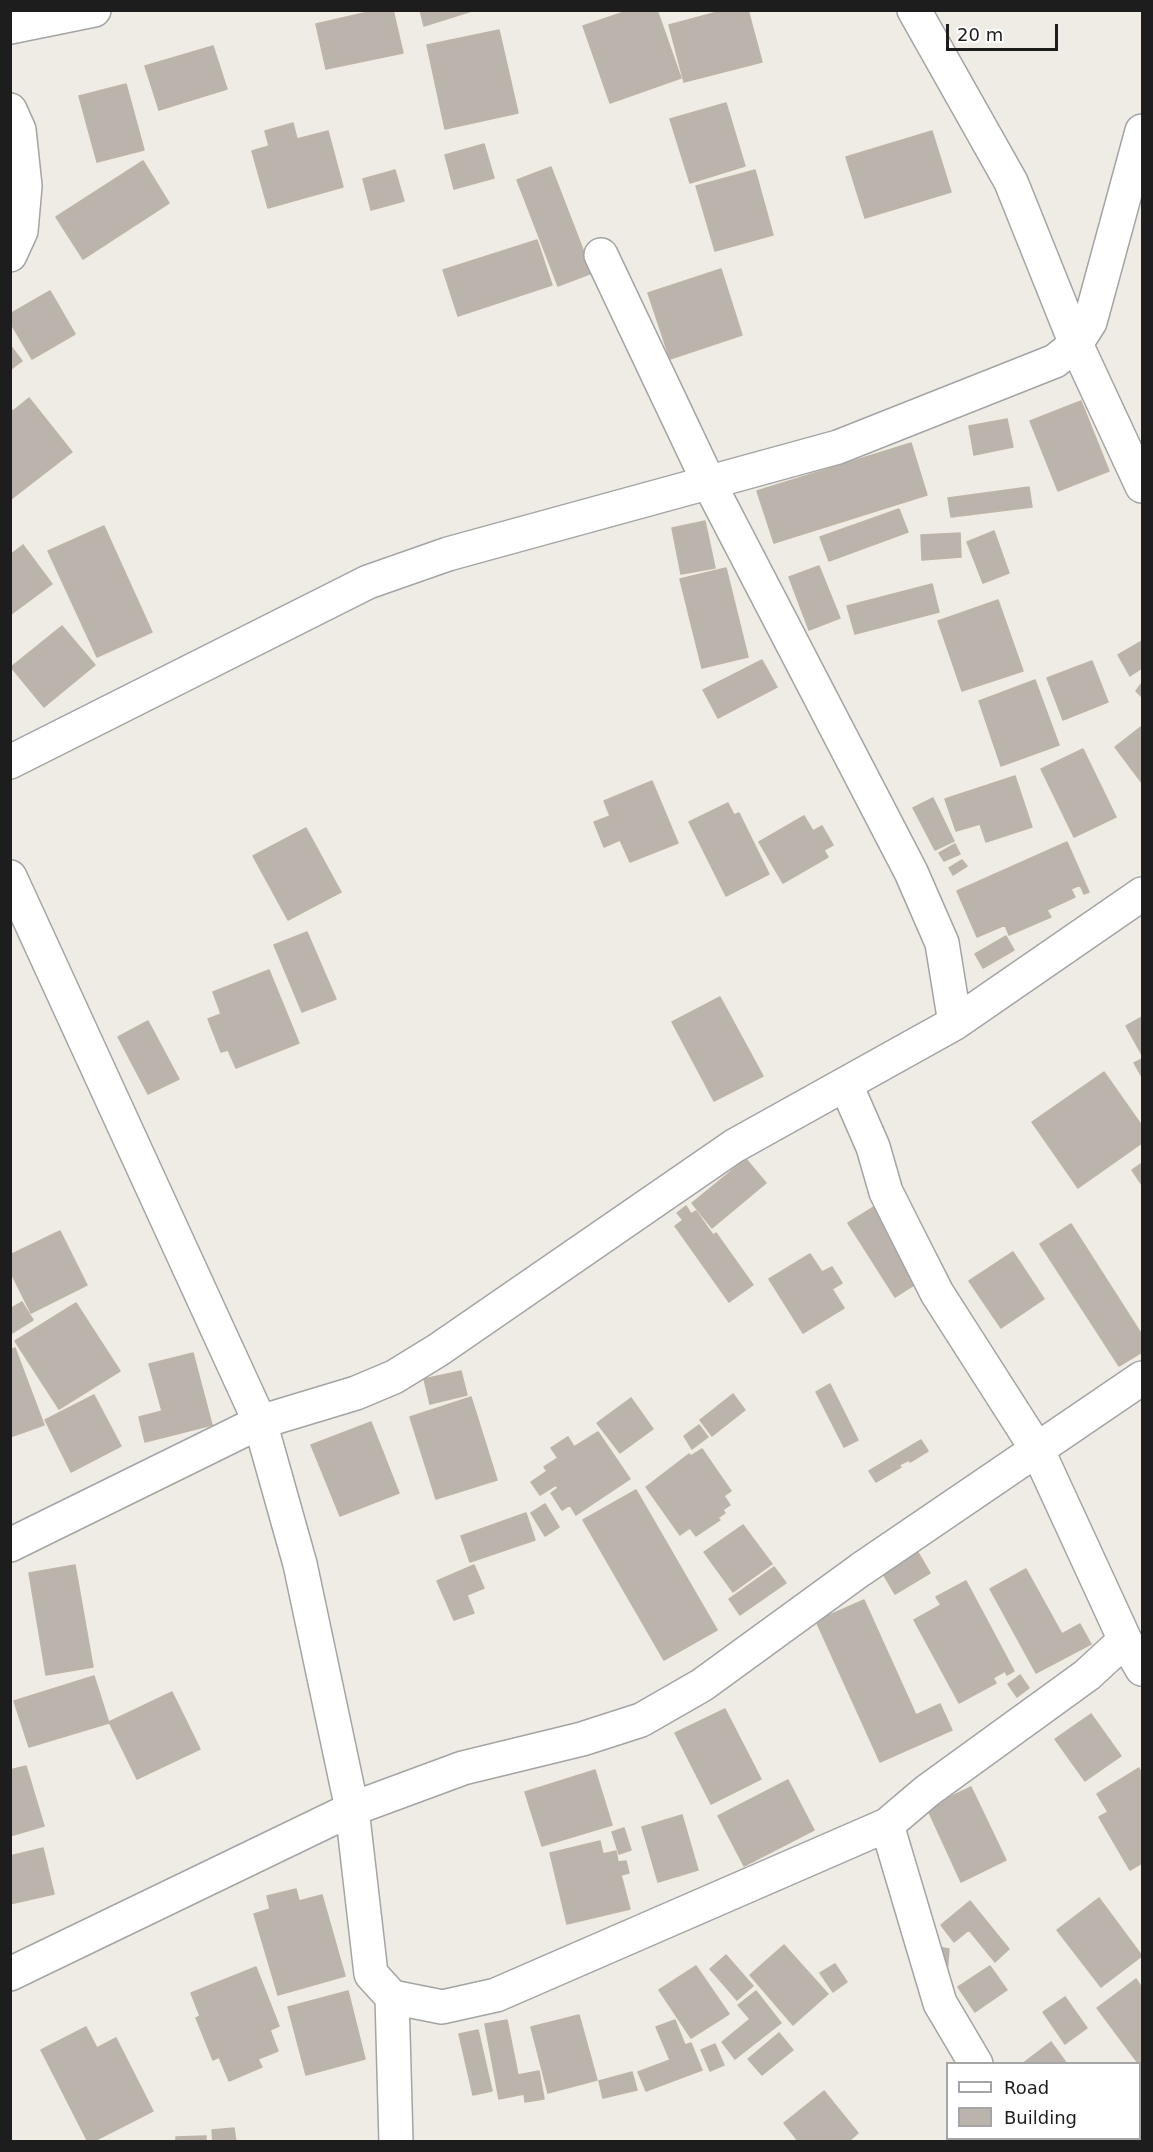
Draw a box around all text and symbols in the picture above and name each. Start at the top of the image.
scale bar [949,12,1062,50]
text: 20 m [957,24,1003,45]
legend [946,2062,1141,2140]
text: Road [1004,2077,1049,2098]
text: Building [1004,2107,1077,2128]

